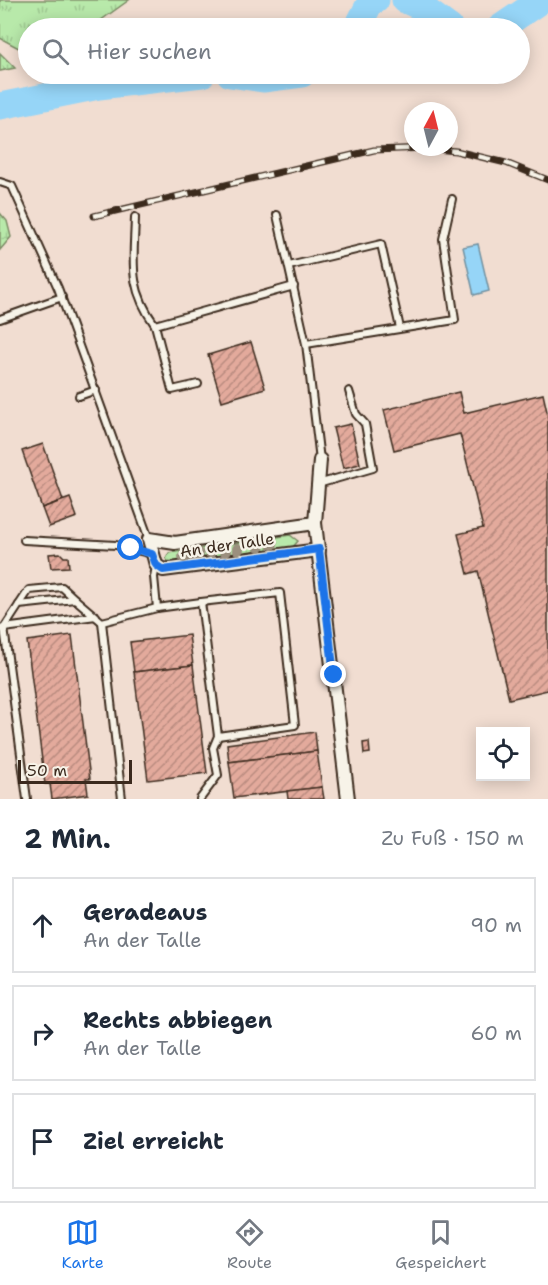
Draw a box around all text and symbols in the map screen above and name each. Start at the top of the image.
search box [18,18,530,84]
icon: search [39,35,72,68]
text: Hier suchen [87,37,212,66]
north arrow [404,102,458,156]
street label: An der Talle [179,528,275,562]
route start [117,534,143,560]
route end [320,661,346,687]
map controls [476,727,530,781]
button: locate [476,727,530,781]
scale bar [18,757,132,784]
text: 50 m [27,760,67,781]
text: 2 Min. [24,821,111,856]
text: Zu Fuß · 150 m [381,825,524,851]
text: Geradeaus [83,898,207,927]
icon: ahead [26,909,59,942]
text: 90 m [470,912,522,938]
text: An der Talle [83,927,202,953]
text: Rechts abbiegen [83,1006,272,1035]
icon: right [26,1017,59,1050]
text: 60 m [470,1020,522,1046]
text: An der Talle [83,1035,202,1061]
icon: arrive [26,1125,59,1158]
text: Ziel erreicht [83,1127,224,1156]
tab: Karte [62,1216,104,1273]
tab: Route [227,1216,272,1273]
tab: Gespeichert [395,1216,486,1273]

